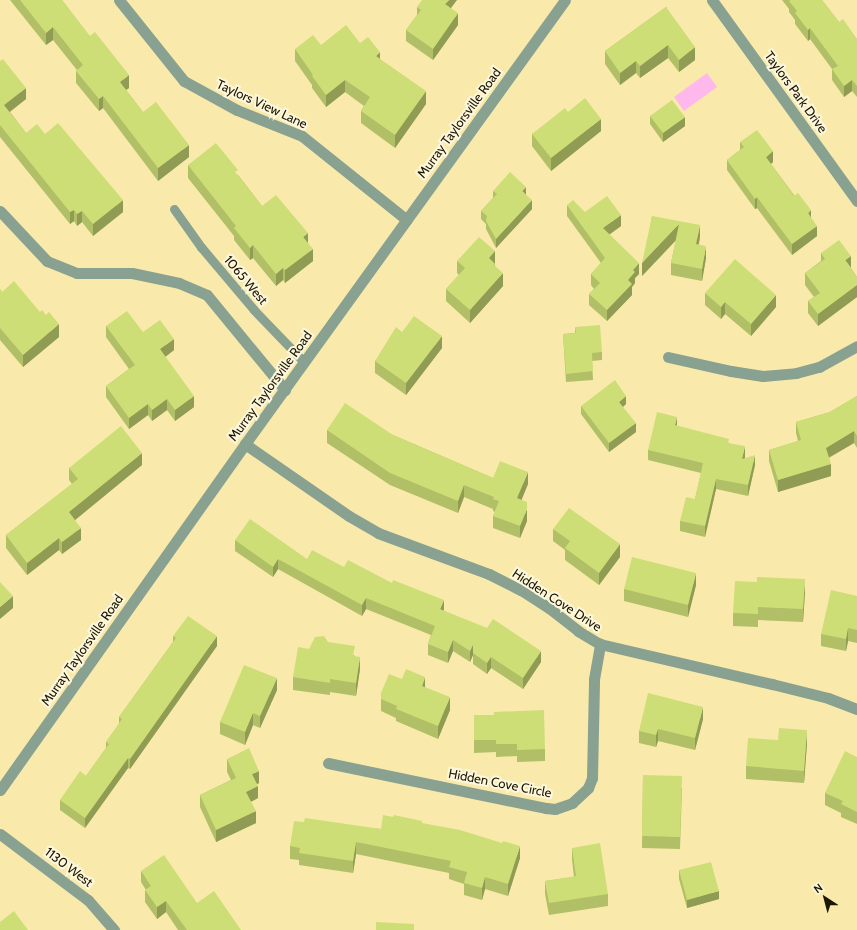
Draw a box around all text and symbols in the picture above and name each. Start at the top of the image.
street label: Taylors Park Drive [761,48,831,136]
street label: Murray Taylorsville Road [414,65,504,181]
street label: Taylors View Lane [214,76,310,132]
street label: 1065 West [221,252,271,308]
street label: Murray Taylorsville Road [225,328,315,444]
street label: Hidden Cove Drive [510,565,604,635]
street label: Murray Taylorsville Road [38,591,126,709]
street label: Hidden Cove Circle [447,765,553,801]
street label: 1130 West [42,844,96,890]
north arrow [805,878,845,918]
text: N [811,880,825,896]

